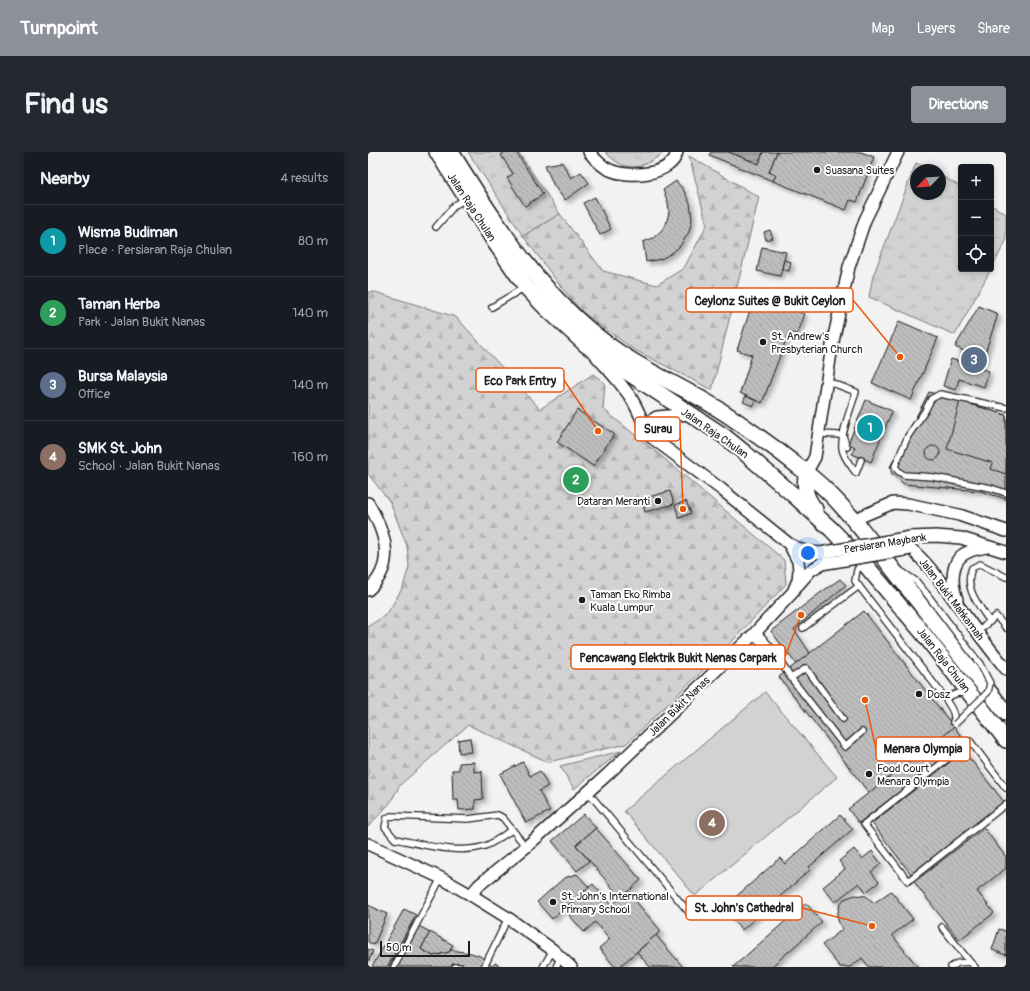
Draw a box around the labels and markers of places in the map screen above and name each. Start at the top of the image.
place label: Suasana Suites [825,164,894,177]
marker: Suasana Suites [812,165,822,175]
callout: Ceylonz Suites @ Bukit Ceylon [686,288,853,312]
place label: St. Andrew's Presbyterian Church [771,330,862,356]
marker: St. Andrew's Presbyterian Church [758,337,768,347]
pin: 3 [961,345,987,375]
callout: Eco Park Entry [476,368,564,392]
pin: 1 [857,413,883,443]
callout: Surau [635,417,680,441]
pin: 2 [563,465,589,495]
place label: Dataran Meranti [577,495,650,508]
marker: Dataran Meranti [653,496,663,506]
place label: Taman Eko Rimba Kuala Lumpur [590,588,671,614]
marker: Taman Eko Rimba Kuala Lumpur [577,595,587,605]
callout: Pencawang Elektrik Bukit Nenas Carpark [571,645,785,669]
place label: Dosz [927,688,951,701]
marker: Dosz [914,689,924,699]
callout: Menara Olympia [876,737,970,761]
place label: Food Court Menara Olympia [877,762,949,788]
marker: Food Court Menara Olympia [864,769,874,779]
pin: 4 [699,808,725,838]
place label: St. John's International Primary School [561,890,669,916]
callout: St. John's Cathedral [686,896,802,920]
marker: St. John's International Primary School [548,897,558,907]

